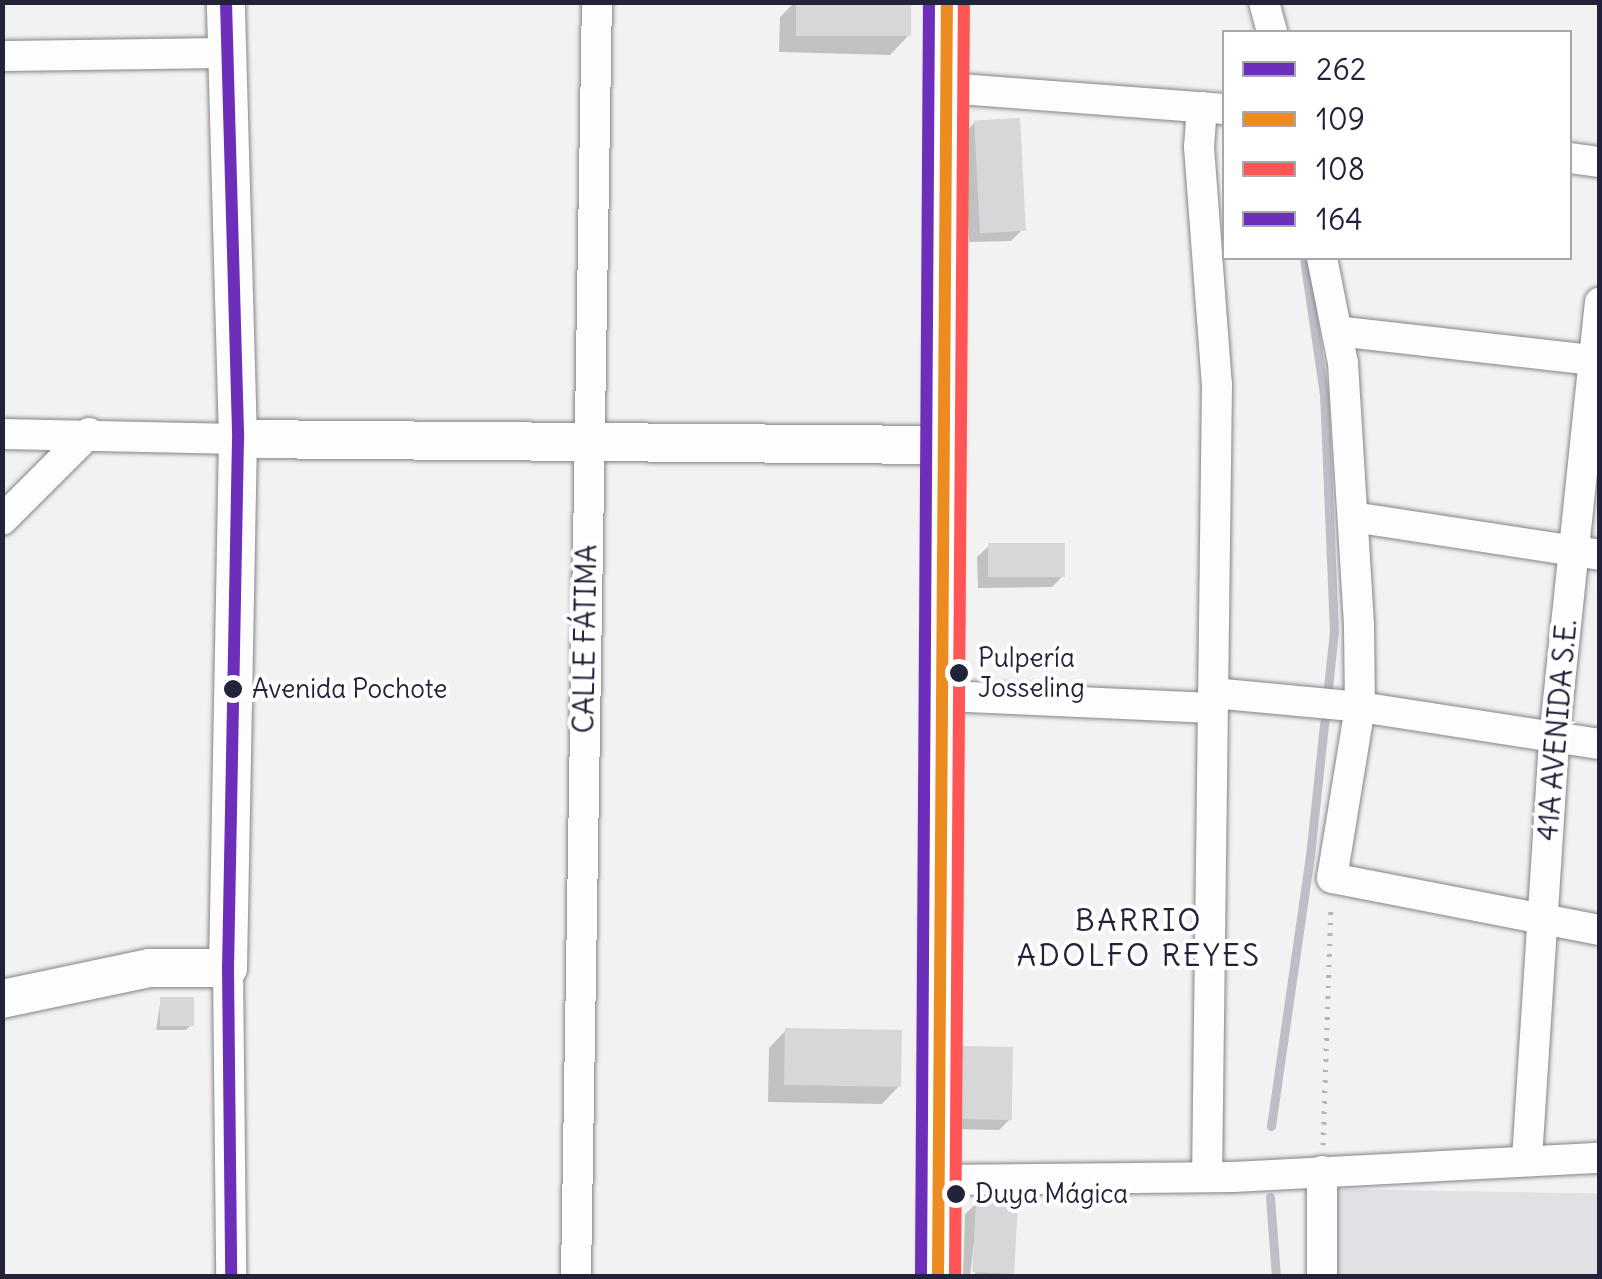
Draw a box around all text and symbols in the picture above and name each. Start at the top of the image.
legend [1222,30,1572,260]
text: 262 [1316,50,1366,88]
text: 109 [1316,100,1365,138]
text: 108 [1316,150,1365,188]
text: 164 [1316,200,1363,238]
street label: CALLE FÁTIMA [567,544,603,734]
street label: 41A AVENIDA S.E. [1531,618,1583,842]
place label: Pulpería Josseling [978,642,1085,704]
marker: Pulpería Josseling [949,663,969,683]
place label: Avenida Pochote [252,673,447,705]
marker: Avenida Pochote [223,679,243,699]
district label: BARRIO ADOLFO REYES [1017,902,1261,972]
place label: Duya Mágica [975,1178,1128,1210]
marker: Duya Mágica [946,1184,966,1204]

